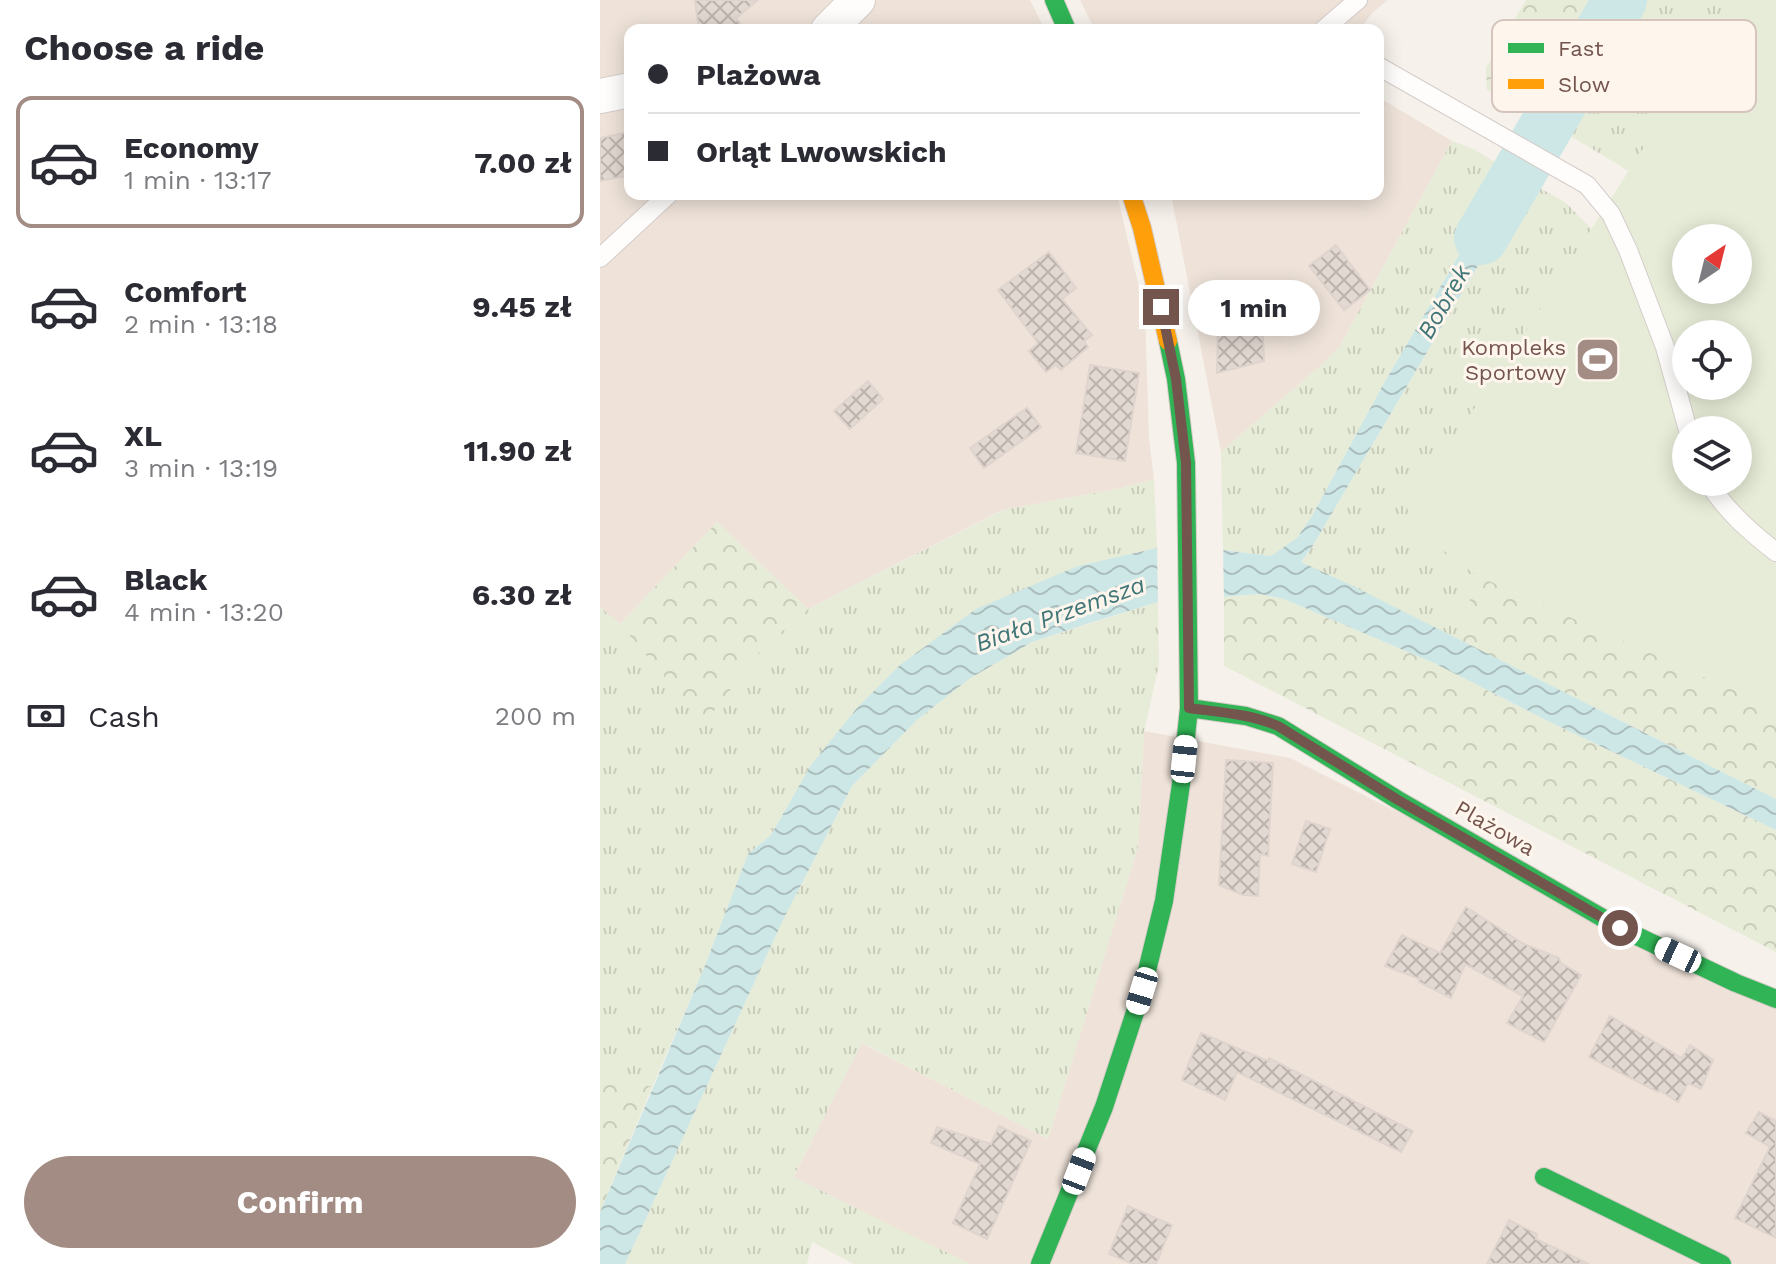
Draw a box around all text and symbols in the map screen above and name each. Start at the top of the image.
legend [1492,20,1756,112]
text: Choose a ride [24,27,264,69]
text: Fast [1558,36,1604,61]
text: Plażowa [696,57,821,92]
text: Slow [1558,72,1610,97]
icon: car [28,126,100,198]
text: Economy [124,130,259,165]
text: Orląt Lwowskich [696,134,947,169]
text: 7.00 zł [474,145,572,180]
text: 1 min · 13:17 [124,165,272,195]
north arrow [1672,224,1752,304]
map controls [1672,224,1752,496]
water label: Bobrek [1412,259,1477,344]
icon: car [28,270,100,342]
text: Comfort [124,274,246,309]
callout: 1 min [1189,279,1321,335]
text: 9.45 zł [472,289,572,324]
route end [1143,289,1179,325]
text: 1 min [1221,293,1287,323]
text: 2 min · 13:18 [124,309,278,339]
button: locate [1672,320,1752,400]
place label: Kompleks Sportowy [1461,335,1567,385]
sports icon: Kompleks Sportowy [1573,336,1621,384]
icon: car [28,414,100,486]
button: layers [1672,416,1752,496]
text: XL [124,418,162,453]
text: 11.90 zł [464,433,572,468]
text: 3 min · 13:19 [124,453,278,483]
icon: car [28,558,100,630]
text: Black [124,562,208,597]
water label: Biała Przemsza [971,570,1149,658]
text: 6.30 zł [472,577,572,612]
text: 4 min · 13:20 [124,597,284,627]
icon: cash [24,694,68,738]
text: Cash [88,699,160,734]
text: 200 m [495,701,576,731]
car [1170,734,1198,784]
street label: Plażowa [1451,795,1539,861]
route start [1602,910,1638,946]
car [1651,934,1705,976]
car [1124,965,1160,1017]
car [1059,1144,1099,1198]
button: Confirm [24,1156,576,1248]

